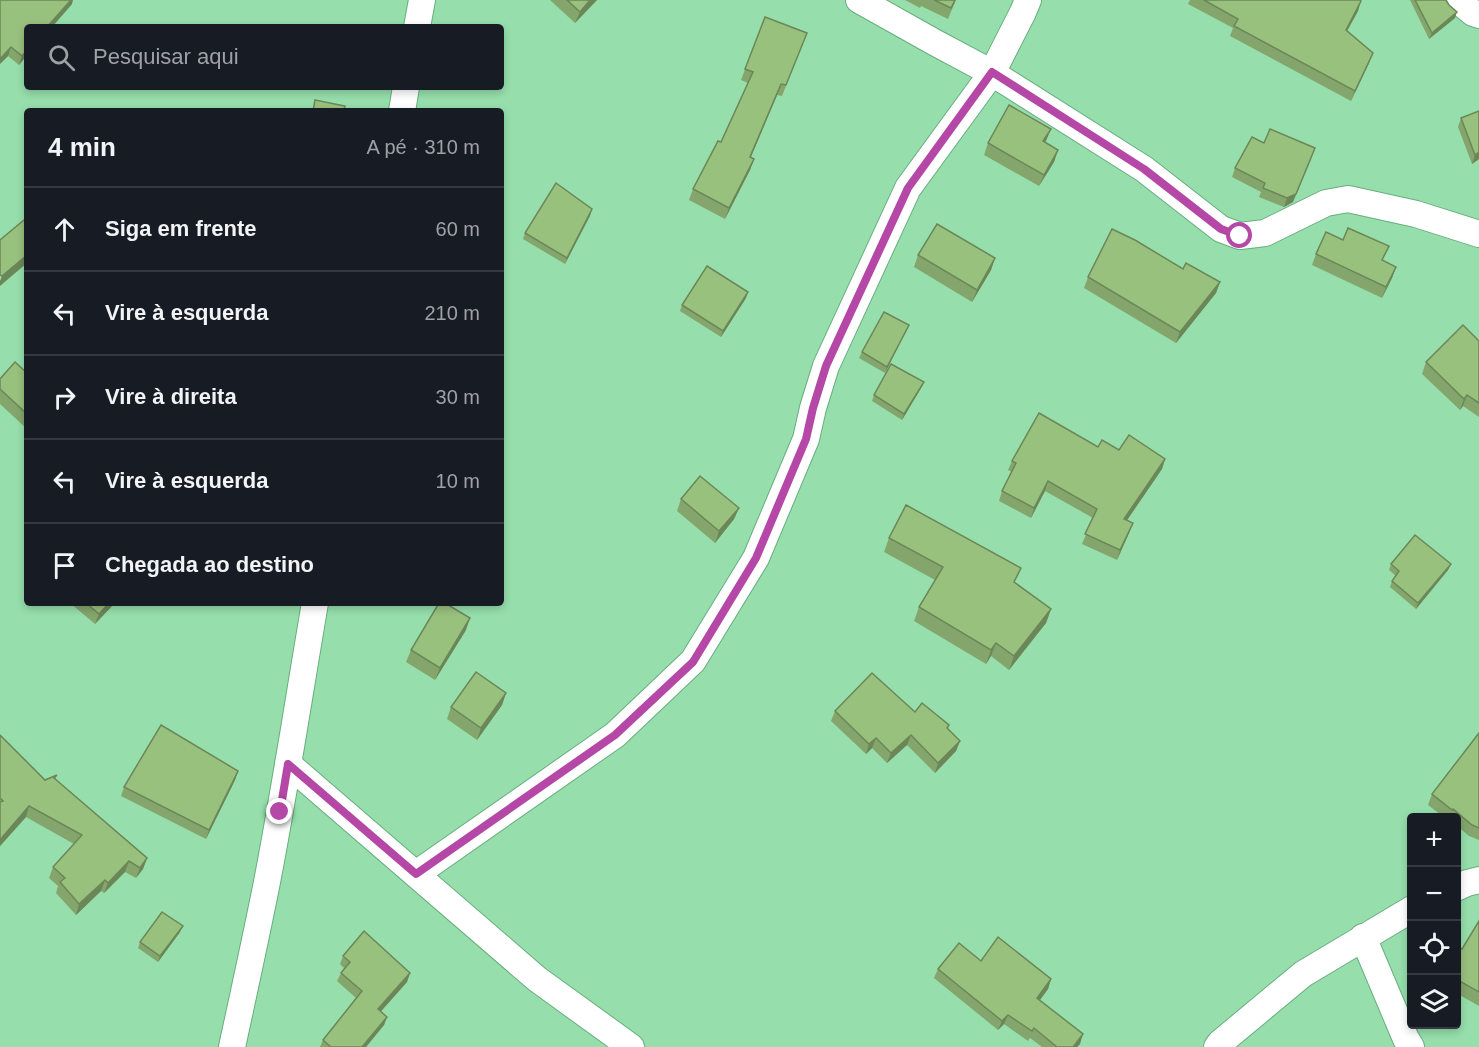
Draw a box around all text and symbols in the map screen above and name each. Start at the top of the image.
search box [24,24,504,90]
icon: search [45,41,78,74]
text: Pesquisar aqui [93,44,239,69]
text: 4 min [48,132,116,162]
text: A pé · 310 m [367,136,480,158]
icon: ahead [48,213,81,246]
text: Siga em frente [105,216,257,241]
text: 60 m [436,218,480,240]
route start [1226,222,1252,248]
icon: left [48,297,81,330]
text: Vire à esquerda [105,300,268,325]
text: 210 m [424,302,480,324]
icon: right [48,381,81,414]
text: Vire à direita [105,384,237,409]
text: 30 m [436,386,480,408]
icon: left [48,465,81,498]
text: Vire à esquerda [105,468,268,493]
text: 10 m [436,470,480,492]
icon: arrive [48,549,81,582]
text: Chegada ao destino [105,552,314,577]
route end [266,798,292,824]
map controls [1407,813,1461,1029]
button: + [1407,813,1461,867]
button: − [1407,867,1461,921]
button: locate [1407,921,1461,975]
button: layers [1407,975,1461,1029]

